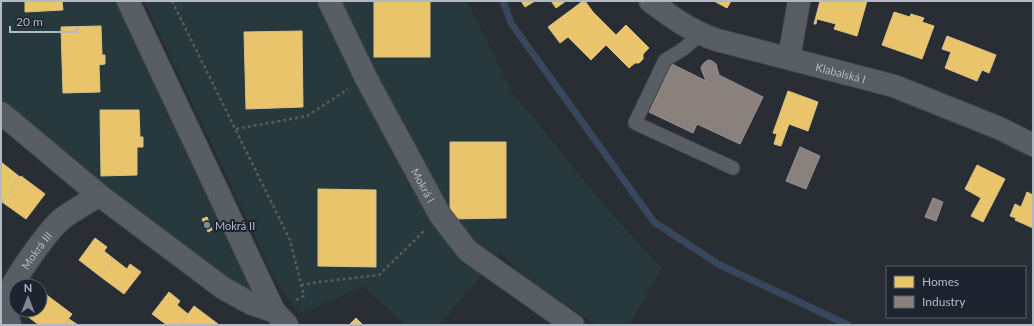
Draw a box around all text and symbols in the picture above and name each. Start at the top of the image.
scale bar [10,8,77,34]
text: 20 m [16,14,43,29]
street label: Klabalská I [814,59,867,85]
street label: Mokrá I [409,166,438,204]
place label: Mokrá II [215,219,255,232]
marker: Mokrá II [202,220,212,230]
street label: Mokrá III [18,228,54,271]
legend [886,266,1026,318]
text: Homes [922,274,959,289]
north arrow [8,278,48,318]
text: N [24,281,32,294]
text: Industry [922,294,966,309]

